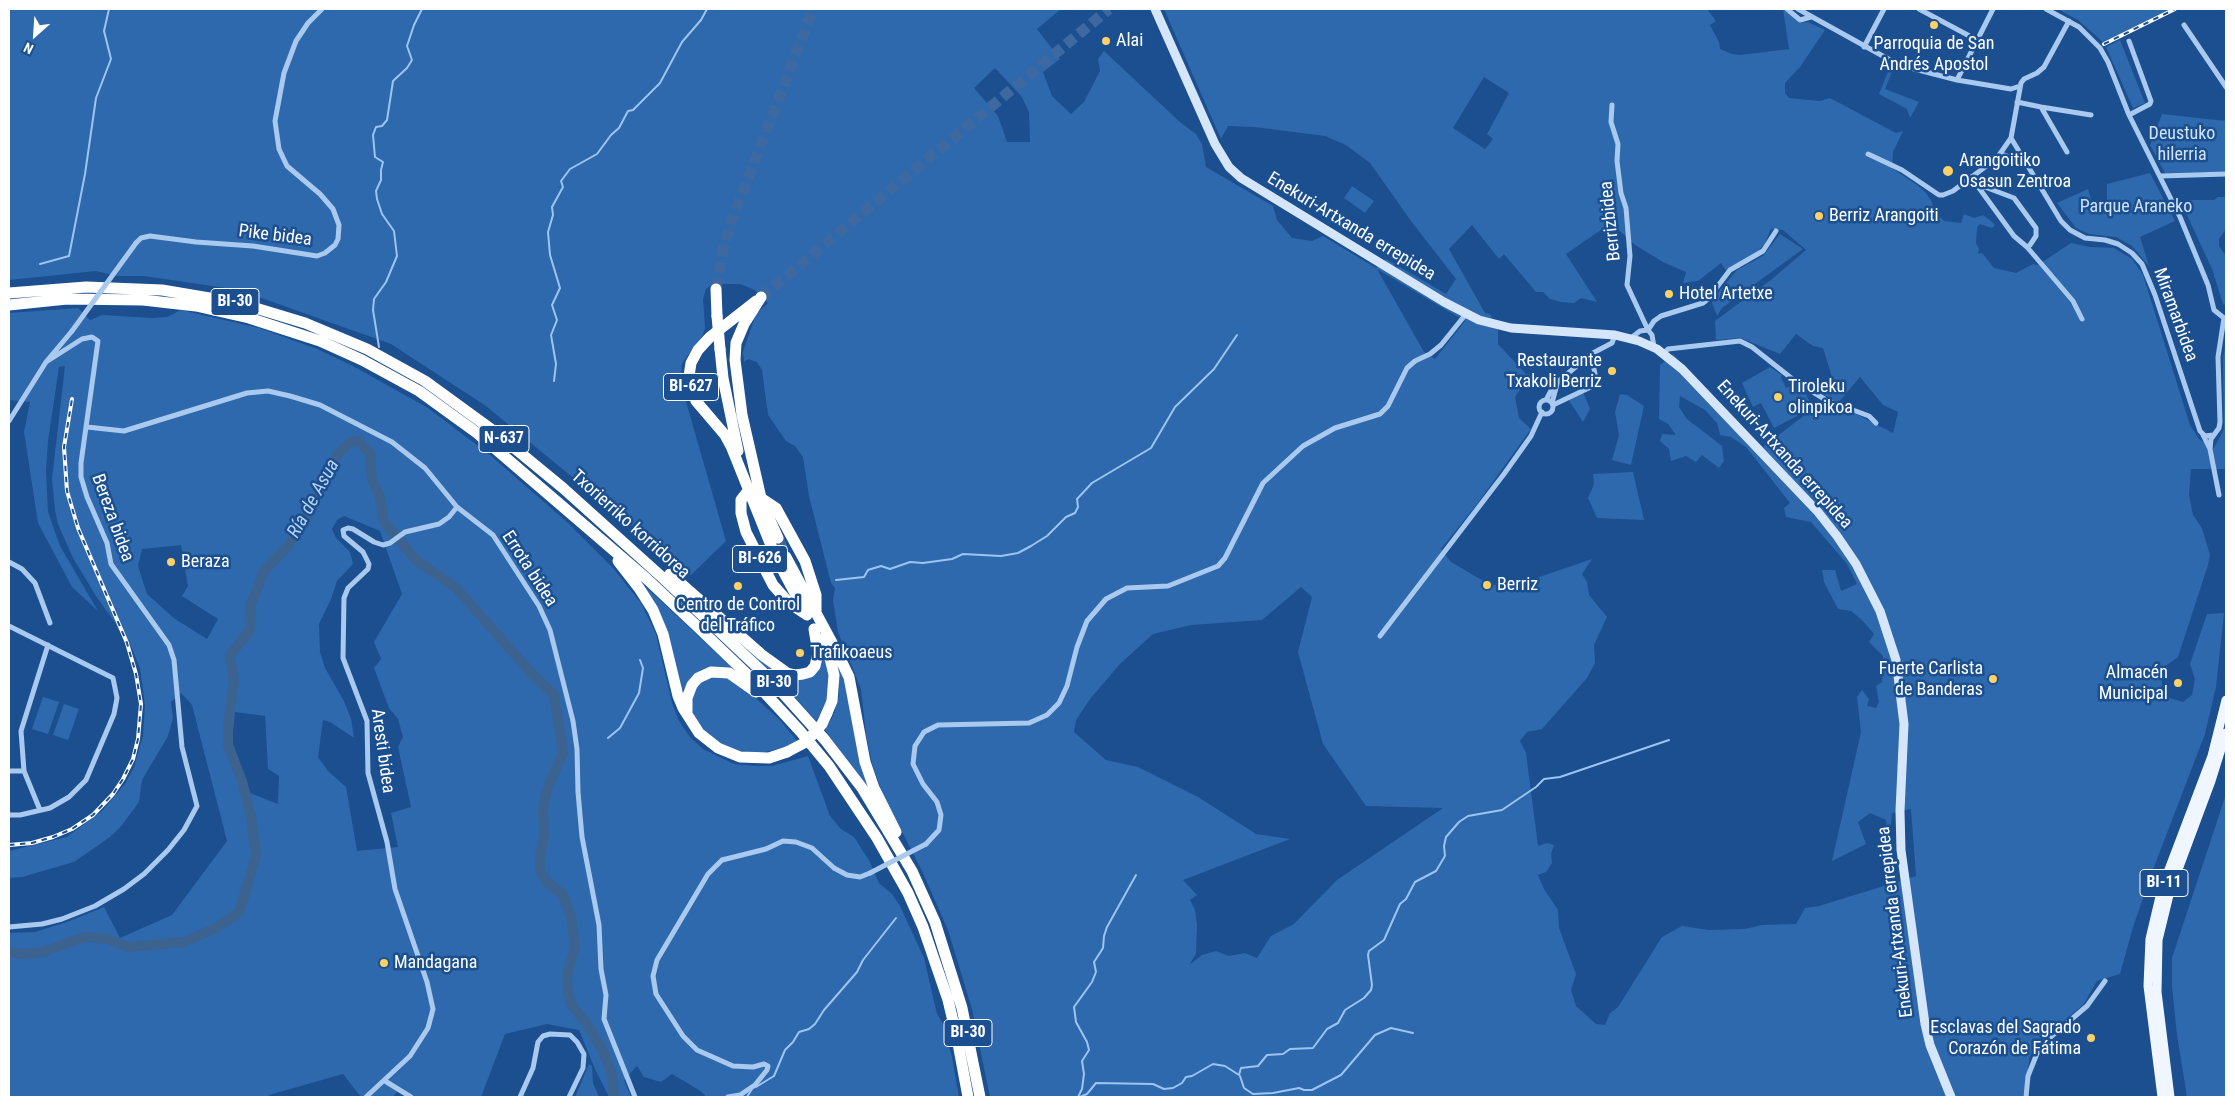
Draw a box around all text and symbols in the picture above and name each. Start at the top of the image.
north arrow [10,10,60,60]
marker: Parroquia de San Andrés Apostol [1928,19,1940,31]
place label: Alai [1116,30,1143,52]
place label: Parroquia de San Andrés Apostol [1873,33,1995,76]
marker: Alai [1100,35,1112,47]
text: N [21,39,36,58]
park label: Deustuko hilerria [2149,123,2215,166]
place label: Arangoitiko Osasun Zentroa [1959,150,2071,192]
marker: Arangoitiko Osasun Zentroa [1941,164,1955,178]
street label: Enekuri-Artxanda errepidea [1263,168,1439,286]
street label: Berrizbidea [1596,180,1626,262]
park label: Parque Araneko [2080,196,2192,218]
place label: Berriz Arangoiti [1829,205,1939,227]
marker: Berriz Arangoiti [1813,210,1825,222]
street label: Pike bidea [237,221,313,251]
street label: Miramarbidea [2148,265,2202,365]
place label: Hotel Artetxe [1679,283,1773,305]
road number: BI-30 [211,288,259,316]
marker: Hotel Artetxe [1663,288,1675,300]
place label: Restaurante Txakoli Berriz [1506,350,1602,392]
marker: Restaurante Txakoli Berriz [1606,365,1618,377]
road number: BI-627 [664,374,718,401]
street label: Enekuri-Artxanda errepidea [1712,376,1856,534]
place label: Tiroleku olinpikoa [1788,376,1853,418]
marker: Tiroleku olinpikoa [1772,391,1784,403]
road number: N-637 [479,426,529,452]
water label: Ría de Asua [283,456,345,542]
street label: Txorierriko korridorea [566,466,694,584]
street label: Bereza bidea [86,471,138,565]
street label: Errota bidea [497,527,561,611]
road number: BI-626 [732,546,788,572]
place label: Beraza [181,551,230,573]
marker: Beraza [165,556,177,568]
place label: Berriz [1497,574,1538,596]
marker: Berriz [1481,579,1493,591]
marker: Centro de Control del Tráfico [732,580,744,592]
place label: Centro de Control del Tráfico [676,594,800,636]
place label: Trafikoaeus [810,642,892,664]
marker: Trafikoaeus [794,647,806,659]
place label: Fuerte Carlista de Banderas [1879,658,1983,701]
place label: Almacén Municipal [2099,662,2168,704]
road number: BI-30 [750,670,798,696]
marker: Fuerte Carlista de Banderas [1987,673,1999,685]
marker: Almacén Municipal [2172,677,2184,689]
street label: Aresti bidea [365,707,399,795]
street label: Enekuri-Artxanda errepidea [1874,825,1918,1019]
road number: BI-11 [2140,870,2188,896]
place label: Mandagana [394,952,477,974]
marker: Mandagana [378,957,390,969]
place label: Esclavas del Sagrado Corazón de Fátima [1930,1017,2081,1060]
road number: BI-30 [944,1020,992,1046]
marker: Esclavas del Sagrado Corazón de Fátima [2085,1032,2097,1044]

